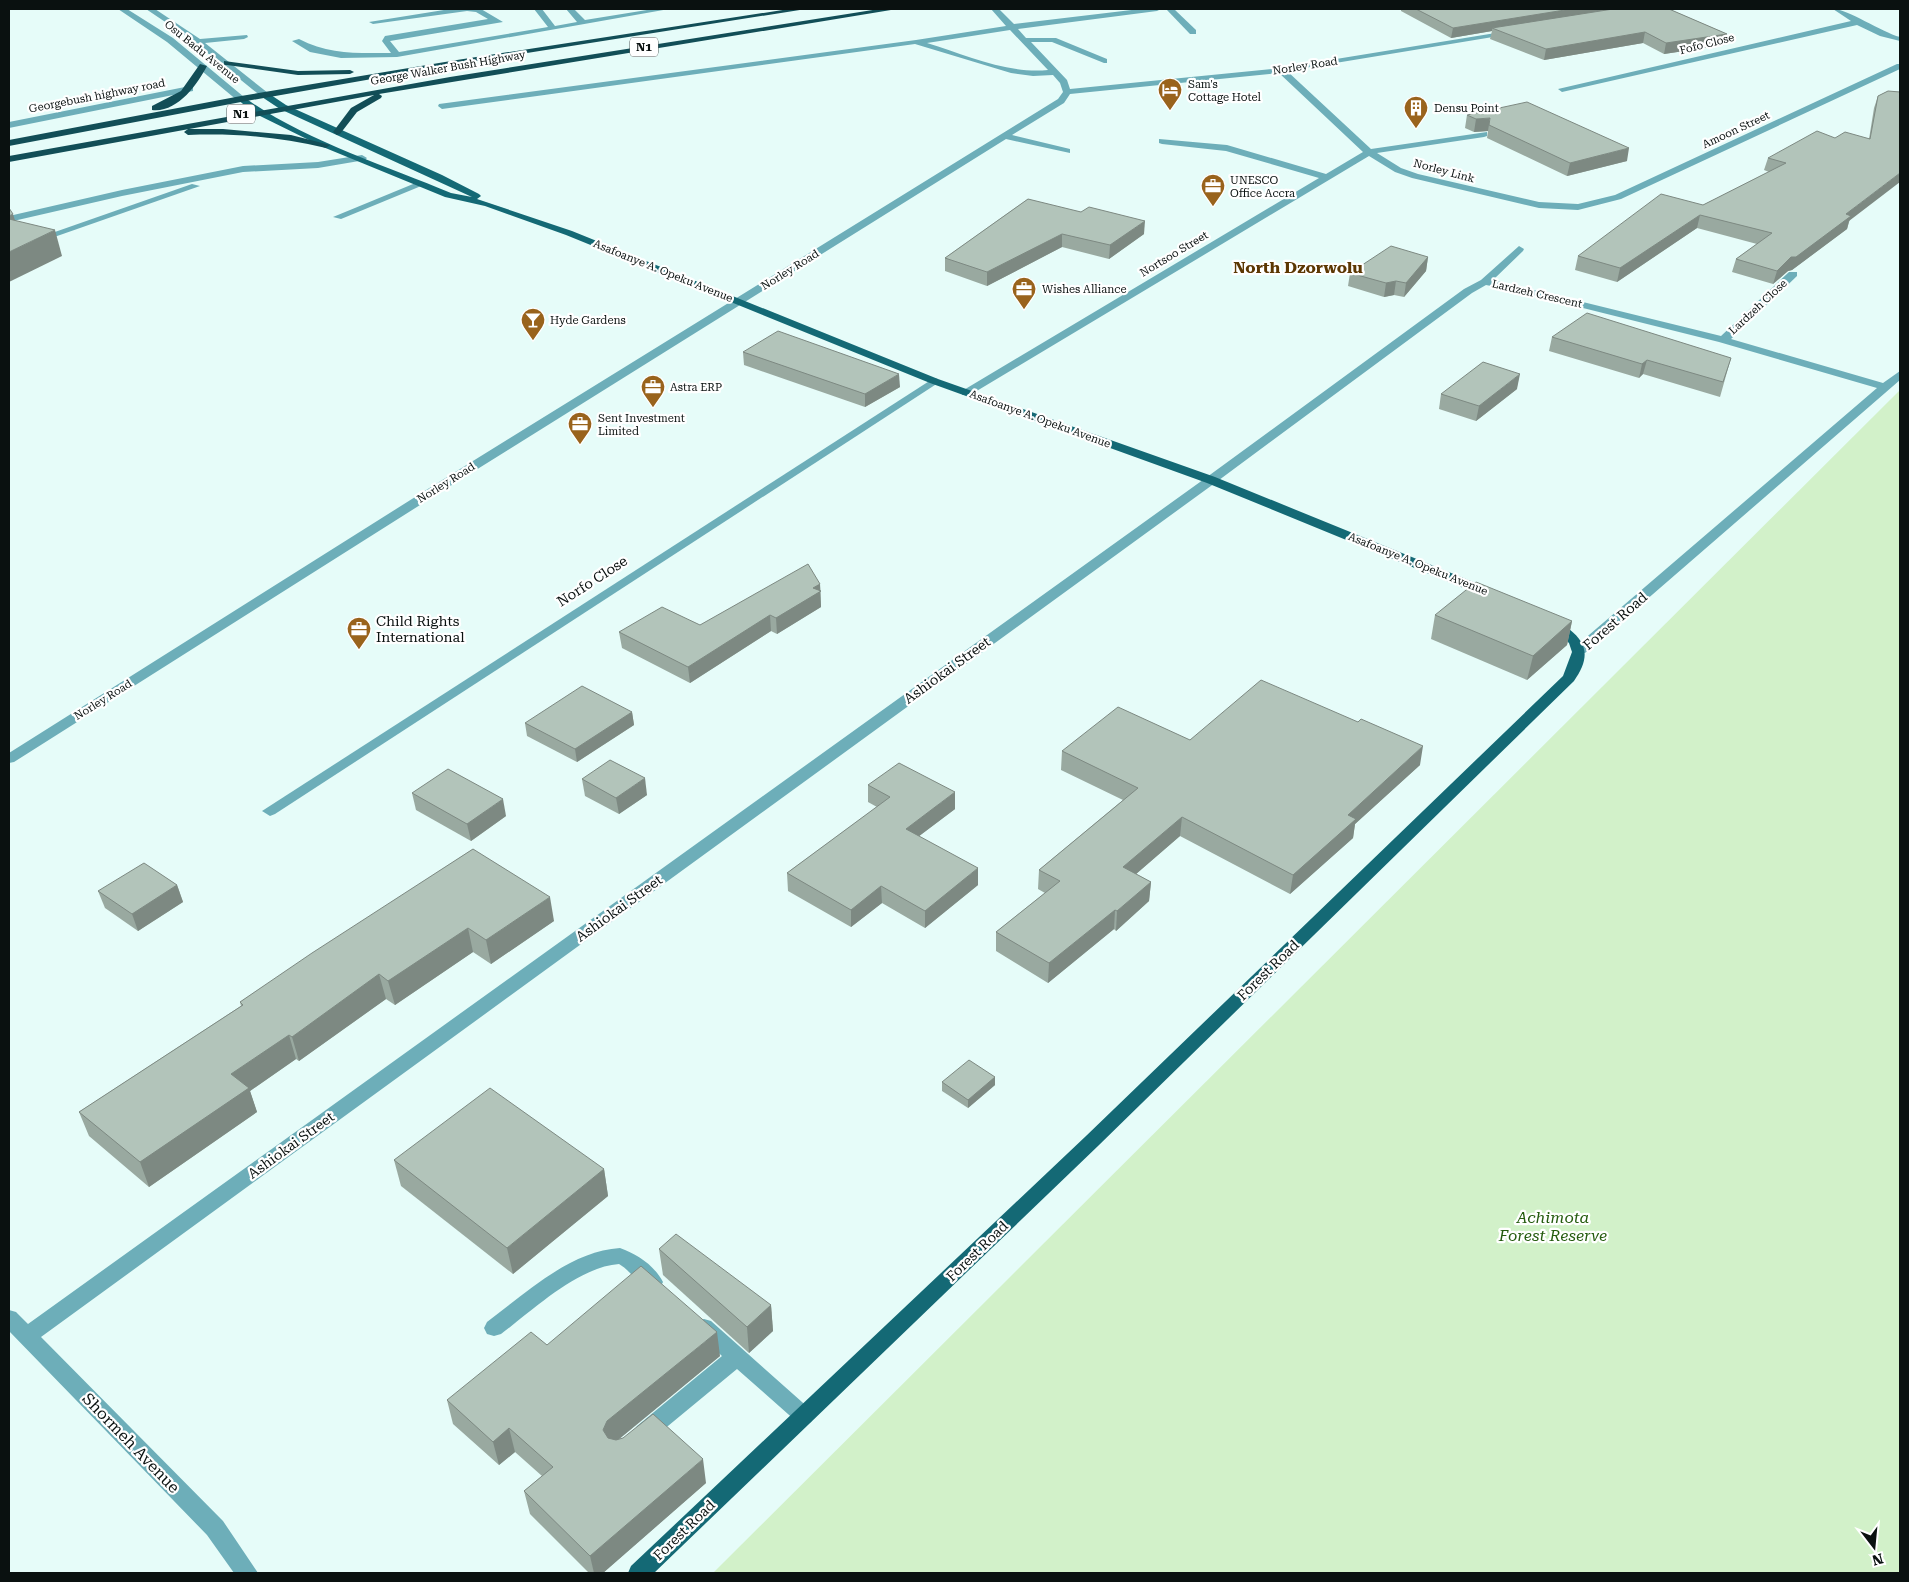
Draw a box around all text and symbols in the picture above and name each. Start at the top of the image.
street label: Osu Badu Avenue [162,18,242,86]
street label: Fofo Close [1678,31,1736,57]
road number: N1 [630,38,658,56]
street label: George Walker Bush Highway [370,48,527,88]
street label: Norley Road [1272,54,1338,78]
street label: Georgebush highway road [28,76,166,116]
hotel icon: Sam's Cottage Hotel [1157,77,1183,111]
place label: Sam's Cottage Hotel [1188,78,1261,104]
building icon: Densu Point [1403,95,1429,129]
place label: Densu Point [1434,102,1499,115]
road number: N1 [227,105,255,124]
street label: Amoon Street [1700,109,1772,151]
street label: Norley Link [1412,157,1476,185]
office icon: UNESCO Office Accra [1200,173,1226,207]
place label: UNESCO Office Accra [1230,174,1295,200]
street label: Nortsoo Street [1138,229,1210,279]
street label: Asafoanye A. Opeku Avenue [591,237,735,305]
street label: Norley Road [759,247,821,293]
district label: North Dzorwolu [1233,258,1363,277]
office icon: Wishes Alliance [1011,276,1037,310]
street label: Lardzeh Crescent [1491,277,1583,311]
street label: Lardzeh Close [1726,277,1790,337]
place label: Wishes Alliance [1042,283,1127,296]
bar icon: Hyde Gardens [520,307,546,341]
place label: Hyde Gardens [550,314,626,327]
office icon: Astra ERP [640,374,666,408]
place label: Astra ERP [670,381,722,394]
street label: Asafoanye A. Opeku Avenue [968,387,1112,451]
office icon: Sent Investment Limited [567,411,593,445]
place label: Sent Investment Limited [598,412,685,438]
street label: Norley Road [415,460,477,506]
street label: Asafoanye A. Opeku Avenue [1346,530,1490,598]
street label: Norfo Close [554,552,630,610]
street label: Forest Road [1580,589,1650,653]
place label: Child Rights International [376,613,465,645]
office icon: Child Rights International [346,616,372,650]
street label: Ashiokai Street [901,633,993,707]
street label: Norley Road [72,677,134,723]
street label: Ashiokai Street [573,871,665,945]
street label: Forest Road [1234,937,1302,1003]
street label: Ashiokai Street [245,1108,337,1182]
park label: Achimota Forest Reserve [1498,1208,1607,1245]
street label: Forest Road [943,1218,1011,1284]
street label: Shormeh Avenue [78,1389,184,1497]
street label: Forest Road [650,1497,718,1563]
north arrow [1849,1522,1899,1572]
text: N [1870,1550,1885,1569]

